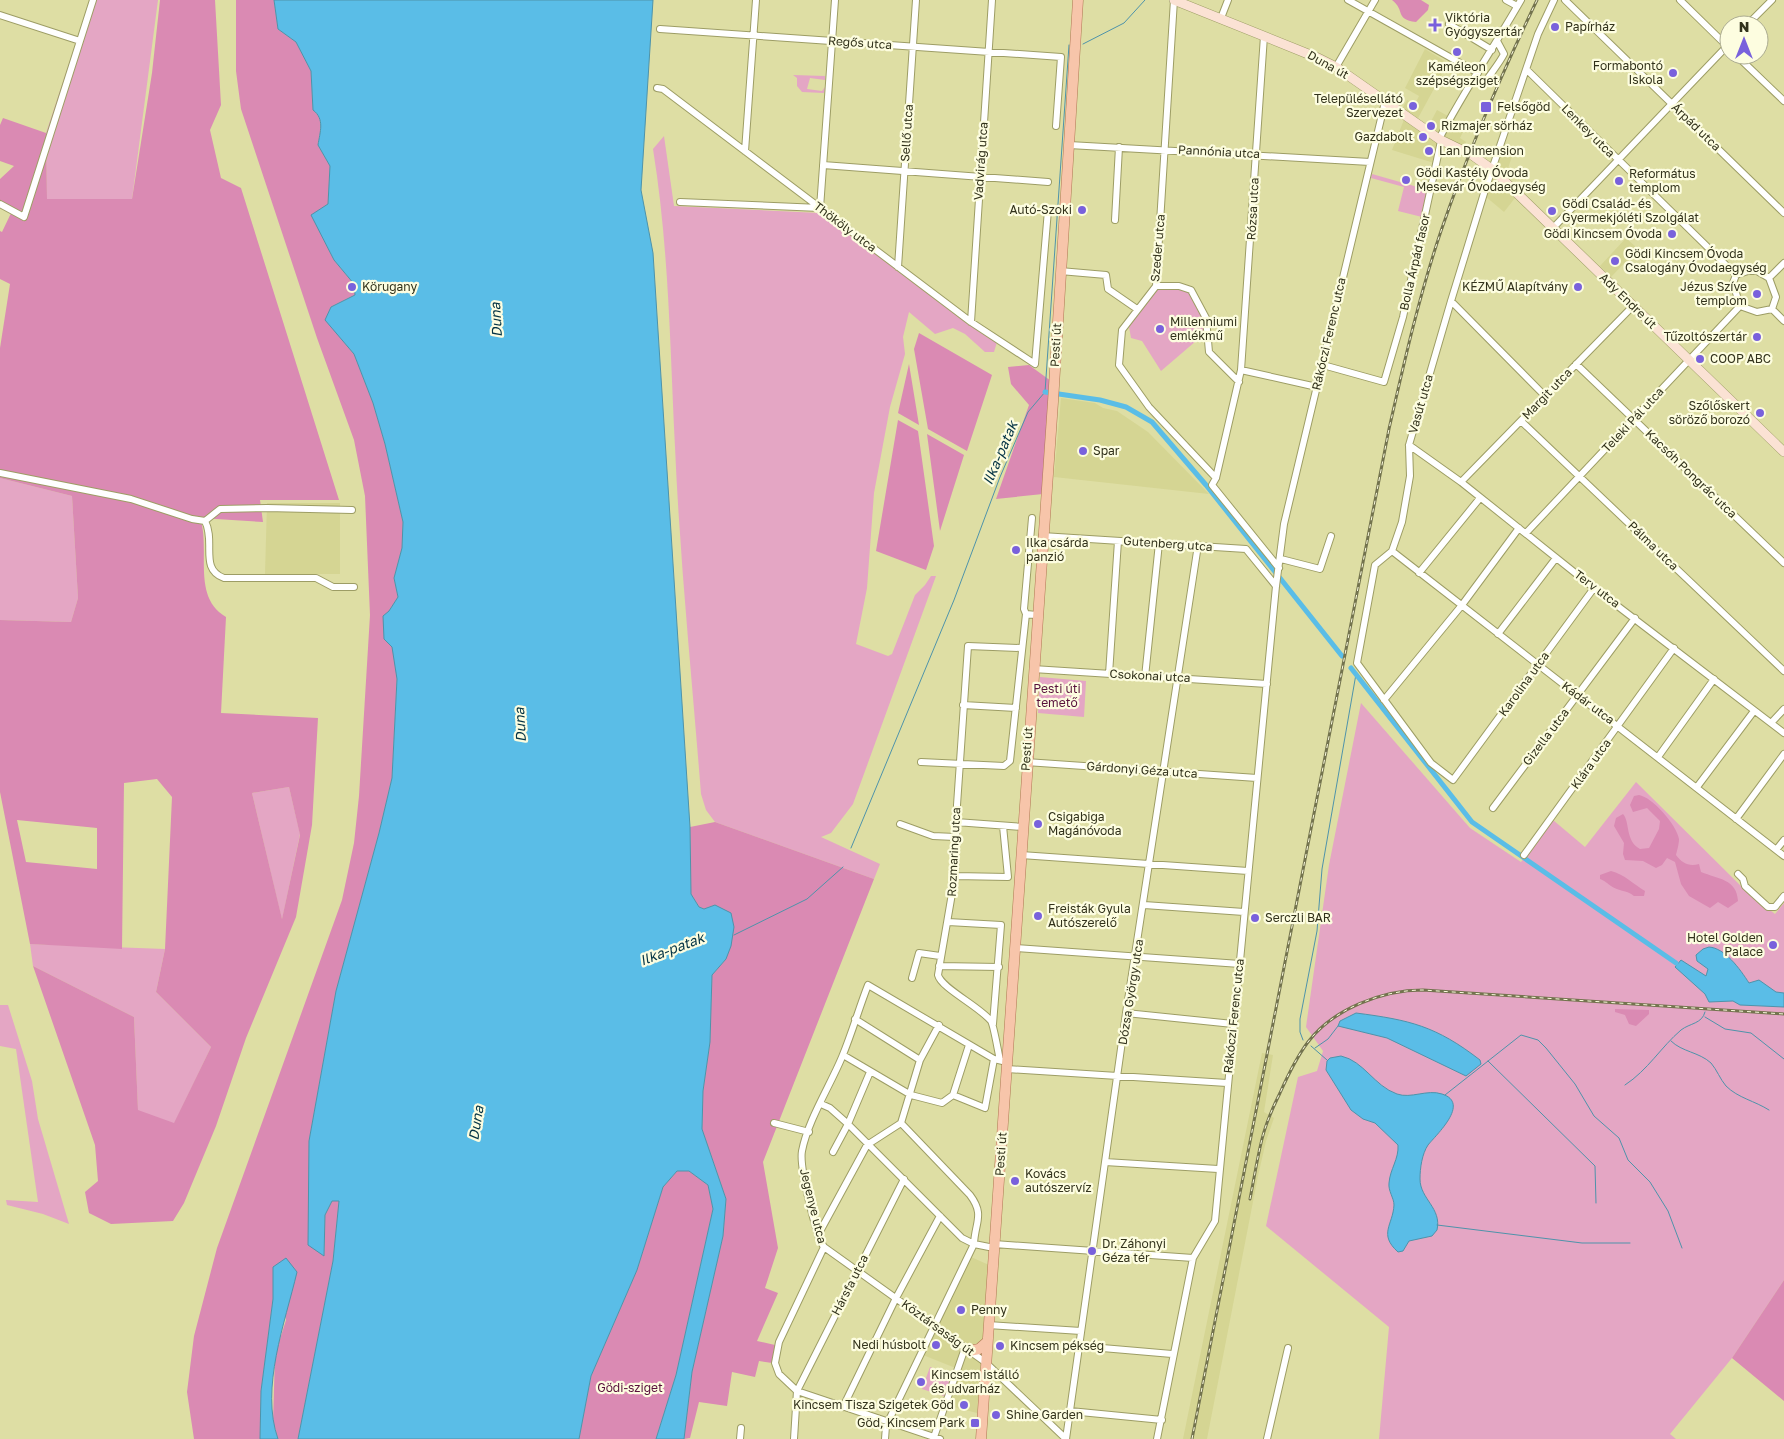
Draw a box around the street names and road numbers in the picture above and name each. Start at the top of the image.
street label: Regős utca [827,33,893,52]
street label: Duna út [1305,47,1352,82]
street label: Árpád utca [1669,99,1724,154]
street label: Lenkey utca [1559,101,1618,160]
street label: Sellő utca [897,104,916,162]
street label: Vadvirág utca [970,121,991,201]
street label: Pannónia utca [1178,142,1260,161]
street label: Rózsa utca [1243,177,1262,241]
street label: Thököly utca [811,198,880,255]
street label: Bolla Árpád fasor [1396,212,1433,312]
street label: Szeder utca [1147,213,1168,283]
street label: Ady Endre út [1597,270,1660,332]
street label: Rákóczi Ferenc utca [1308,276,1349,392]
street label: Pesti út [1047,322,1064,367]
street label: Margit utca [1519,365,1575,422]
street label: Vasút utca [1405,373,1436,435]
street label: Teleki Pál utca [1599,384,1667,455]
street label: Kacsóh Pongrác utca [1642,426,1740,521]
street label: Pálma utca [1625,518,1682,573]
street label: Gutenberg utca [1123,533,1213,554]
street label: Terv utca [1571,567,1623,611]
street label: Karolina utca [1495,648,1552,719]
street label: Csokonai utca [1109,666,1191,685]
street label: Kádár utca [1559,678,1618,727]
street label: Gizella utca [1519,705,1572,768]
street label: Pesti út [1017,726,1036,772]
street label: Klára utca [1567,736,1614,792]
street label: Gárdonyi Géza utca [1086,758,1198,781]
street label: Rozmaring utca [944,807,963,897]
street label: Dózsa György utca [1115,938,1146,1046]
street label: Rákóczi Ferenc utca [1220,958,1247,1074]
street label: Pesti út [991,1131,1010,1177]
street label: Jegenye utca [797,1167,830,1245]
street label: Hársfa utca [828,1252,871,1318]
street label: Köztársaság út [899,1296,978,1359]

